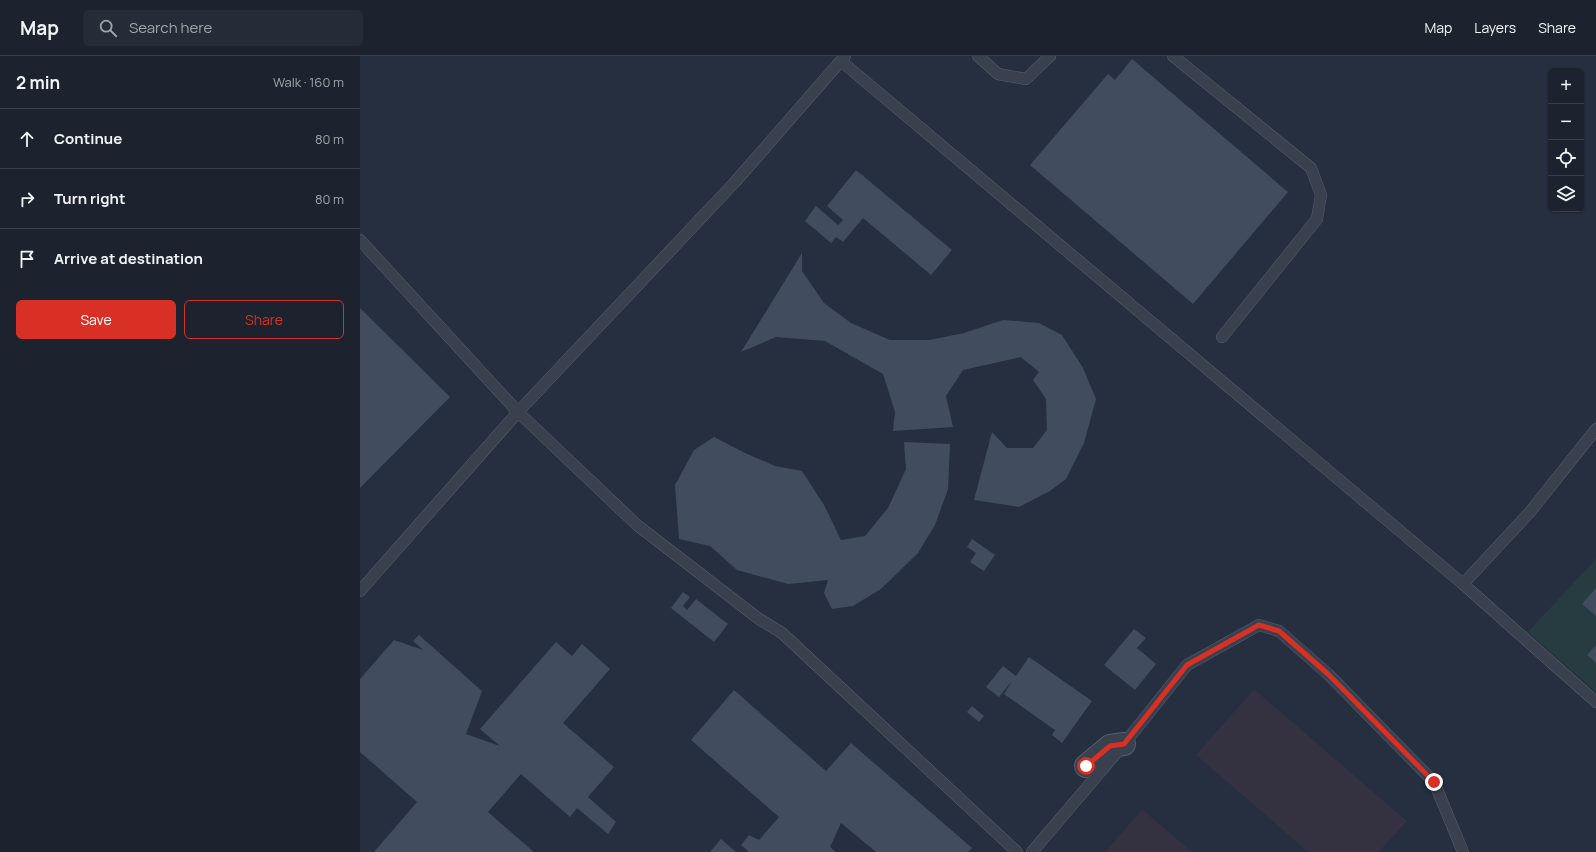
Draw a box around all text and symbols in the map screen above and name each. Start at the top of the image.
search box [83,10,363,46]
text: Map [20,15,59,41]
icon: search [97,17,119,39]
text: Search here [129,17,212,38]
text: Map [1424,18,1452,37]
text: Layers [1474,18,1516,37]
text: Share [1538,18,1576,37]
map controls [1548,68,1584,212]
button: + [1548,68,1584,104]
text: 2 min [16,71,60,94]
text: Walk · 160 m [273,73,344,91]
button: − [1548,104,1584,140]
icon: ahead [16,128,38,150]
text: Continue [54,128,122,149]
text: 80 m [315,130,344,148]
button: locate [1548,140,1584,176]
button: layers [1548,176,1584,212]
icon: right [16,188,38,210]
text: Turn right [54,188,125,209]
text: 80 m [315,190,344,208]
icon: arrive [16,248,38,270]
text: Arrive at destination [54,248,203,269]
button: Save [16,300,176,339]
button: Share [184,300,344,339]
route start [1077,757,1095,775]
route end [1425,773,1443,791]

